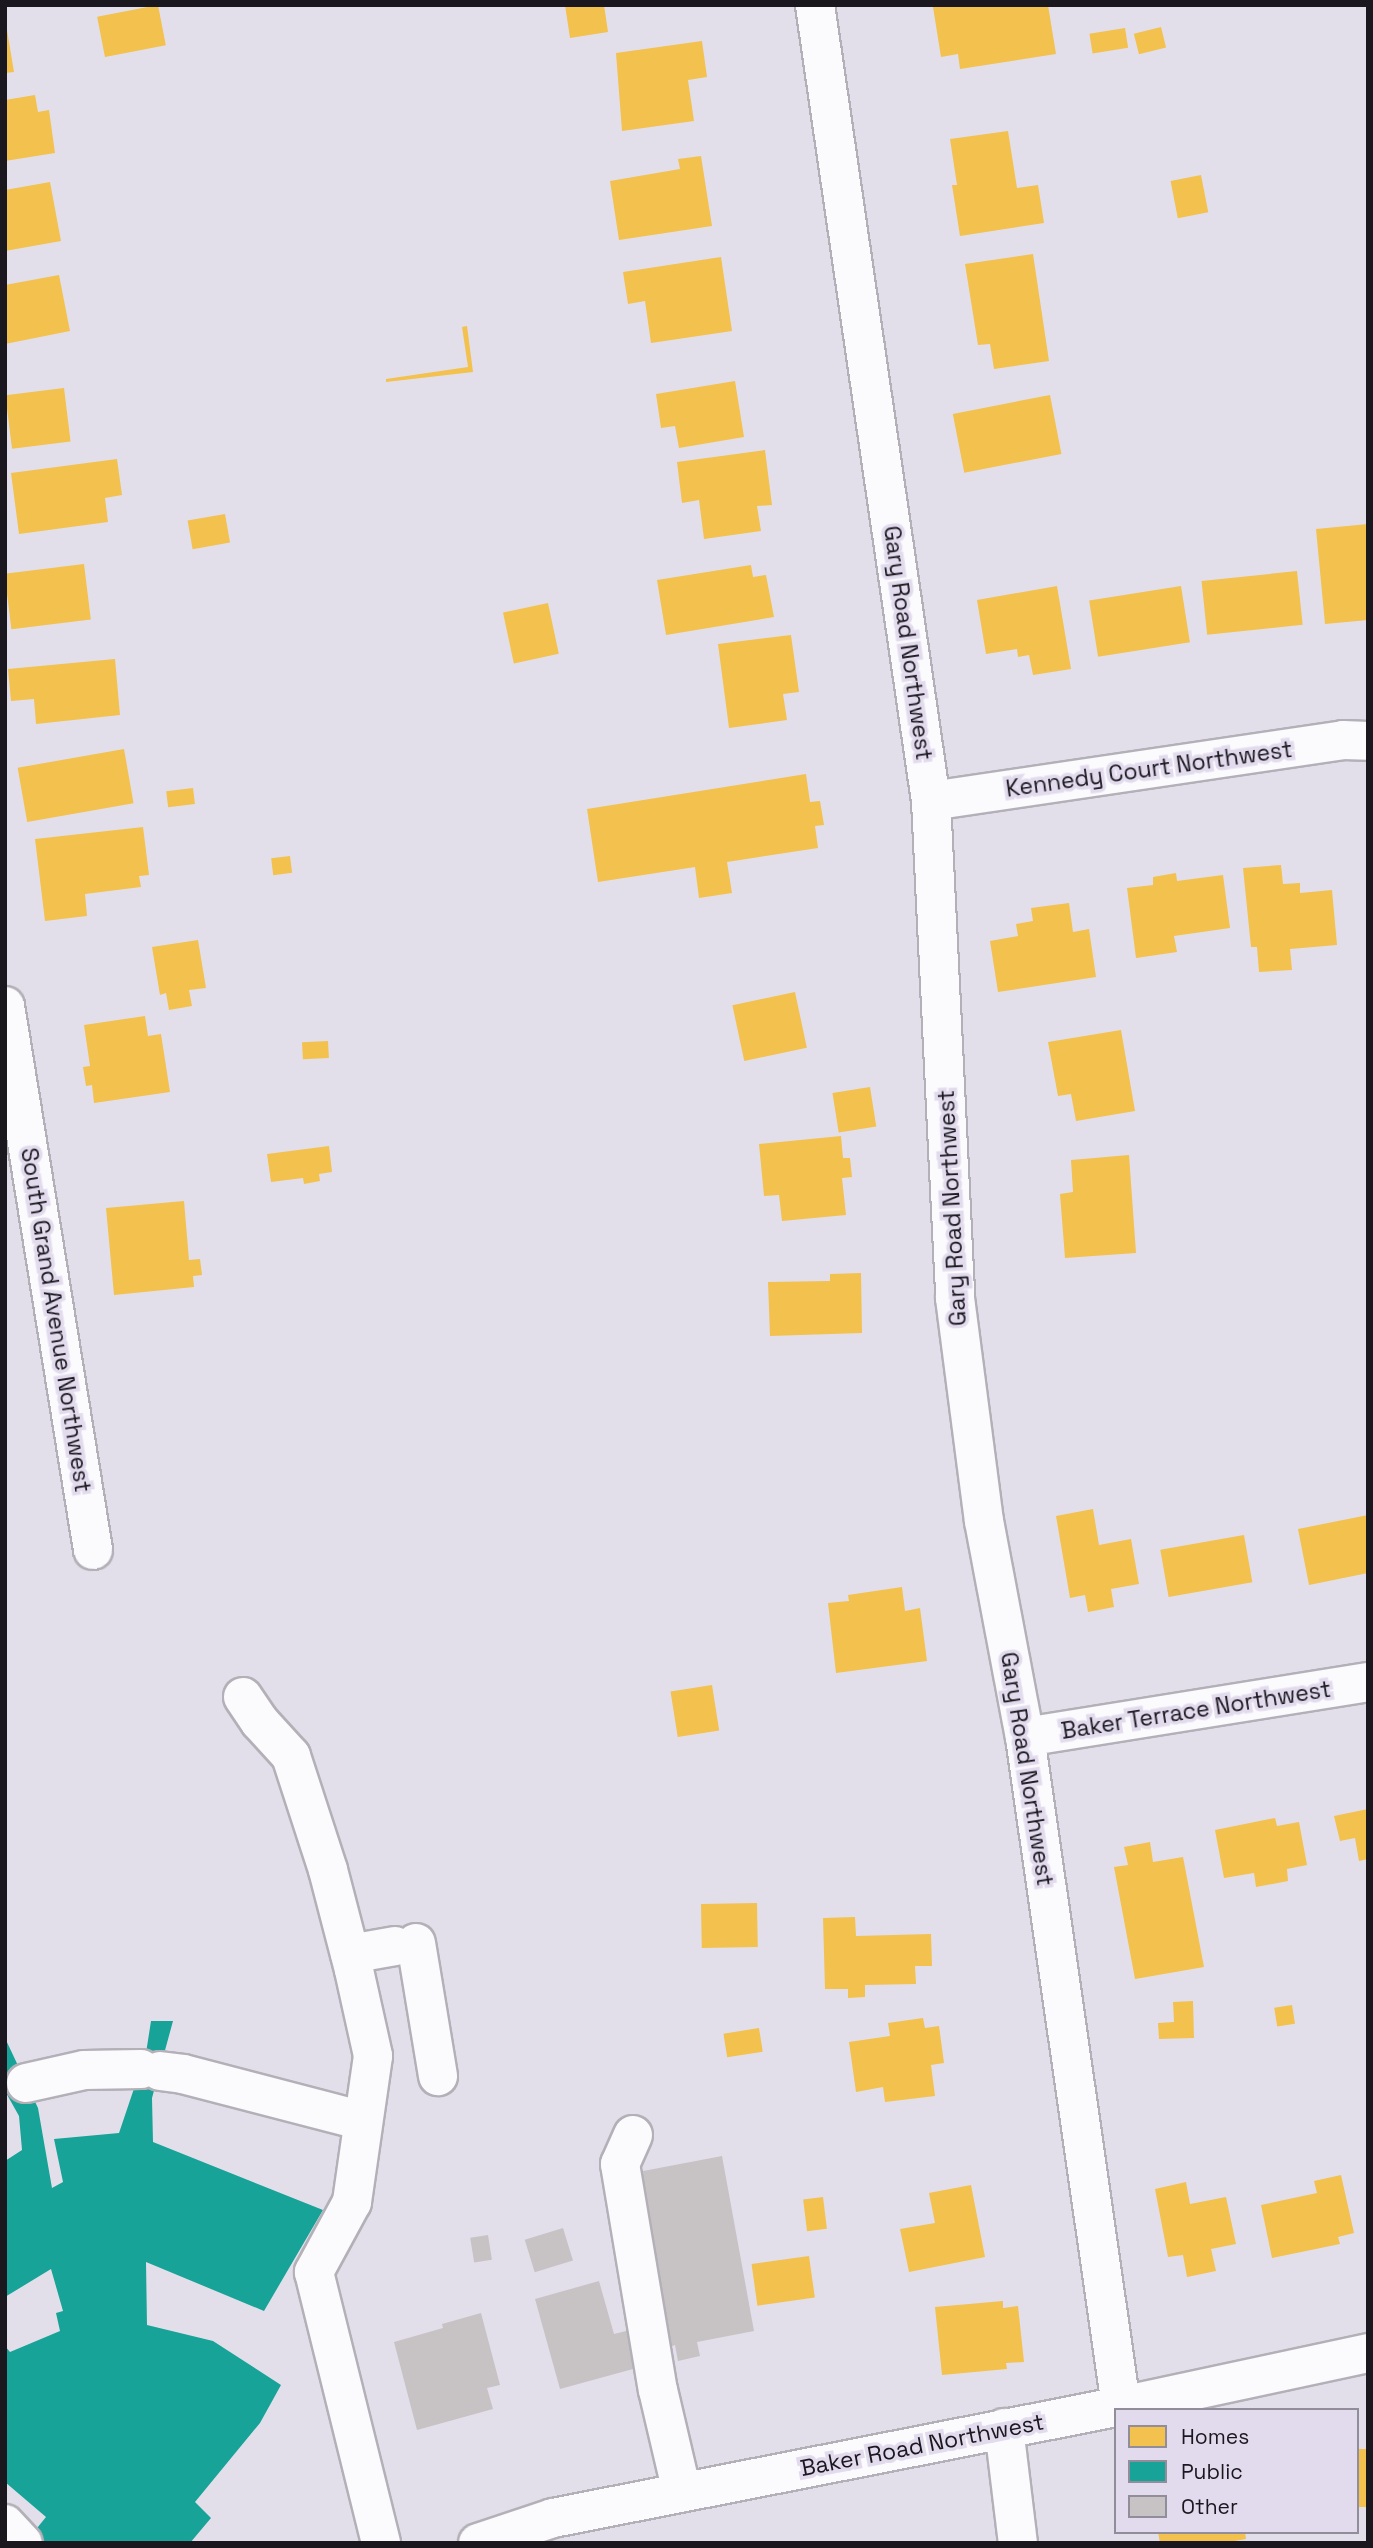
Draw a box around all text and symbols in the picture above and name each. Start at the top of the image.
street label: Gary Road Northwest [878,524,938,762]
street label: Kennedy Court Northwest [1004,735,1294,803]
street label: Gary Road Northwest [932,1089,972,1327]
street label: South Grand Avenue Northwest [15,1146,97,1494]
street label: Gary Road Northwest [995,1650,1059,1888]
street label: Baker Terrace Northwest [1059,1675,1333,1745]
street label: Baker Road Northwest [798,2408,1046,2482]
legend [1114,2408,1359,2534]
text: Homes [1181,2423,1249,2450]
text: Public [1181,2458,1243,2485]
text: Other [1181,2493,1238,2520]

